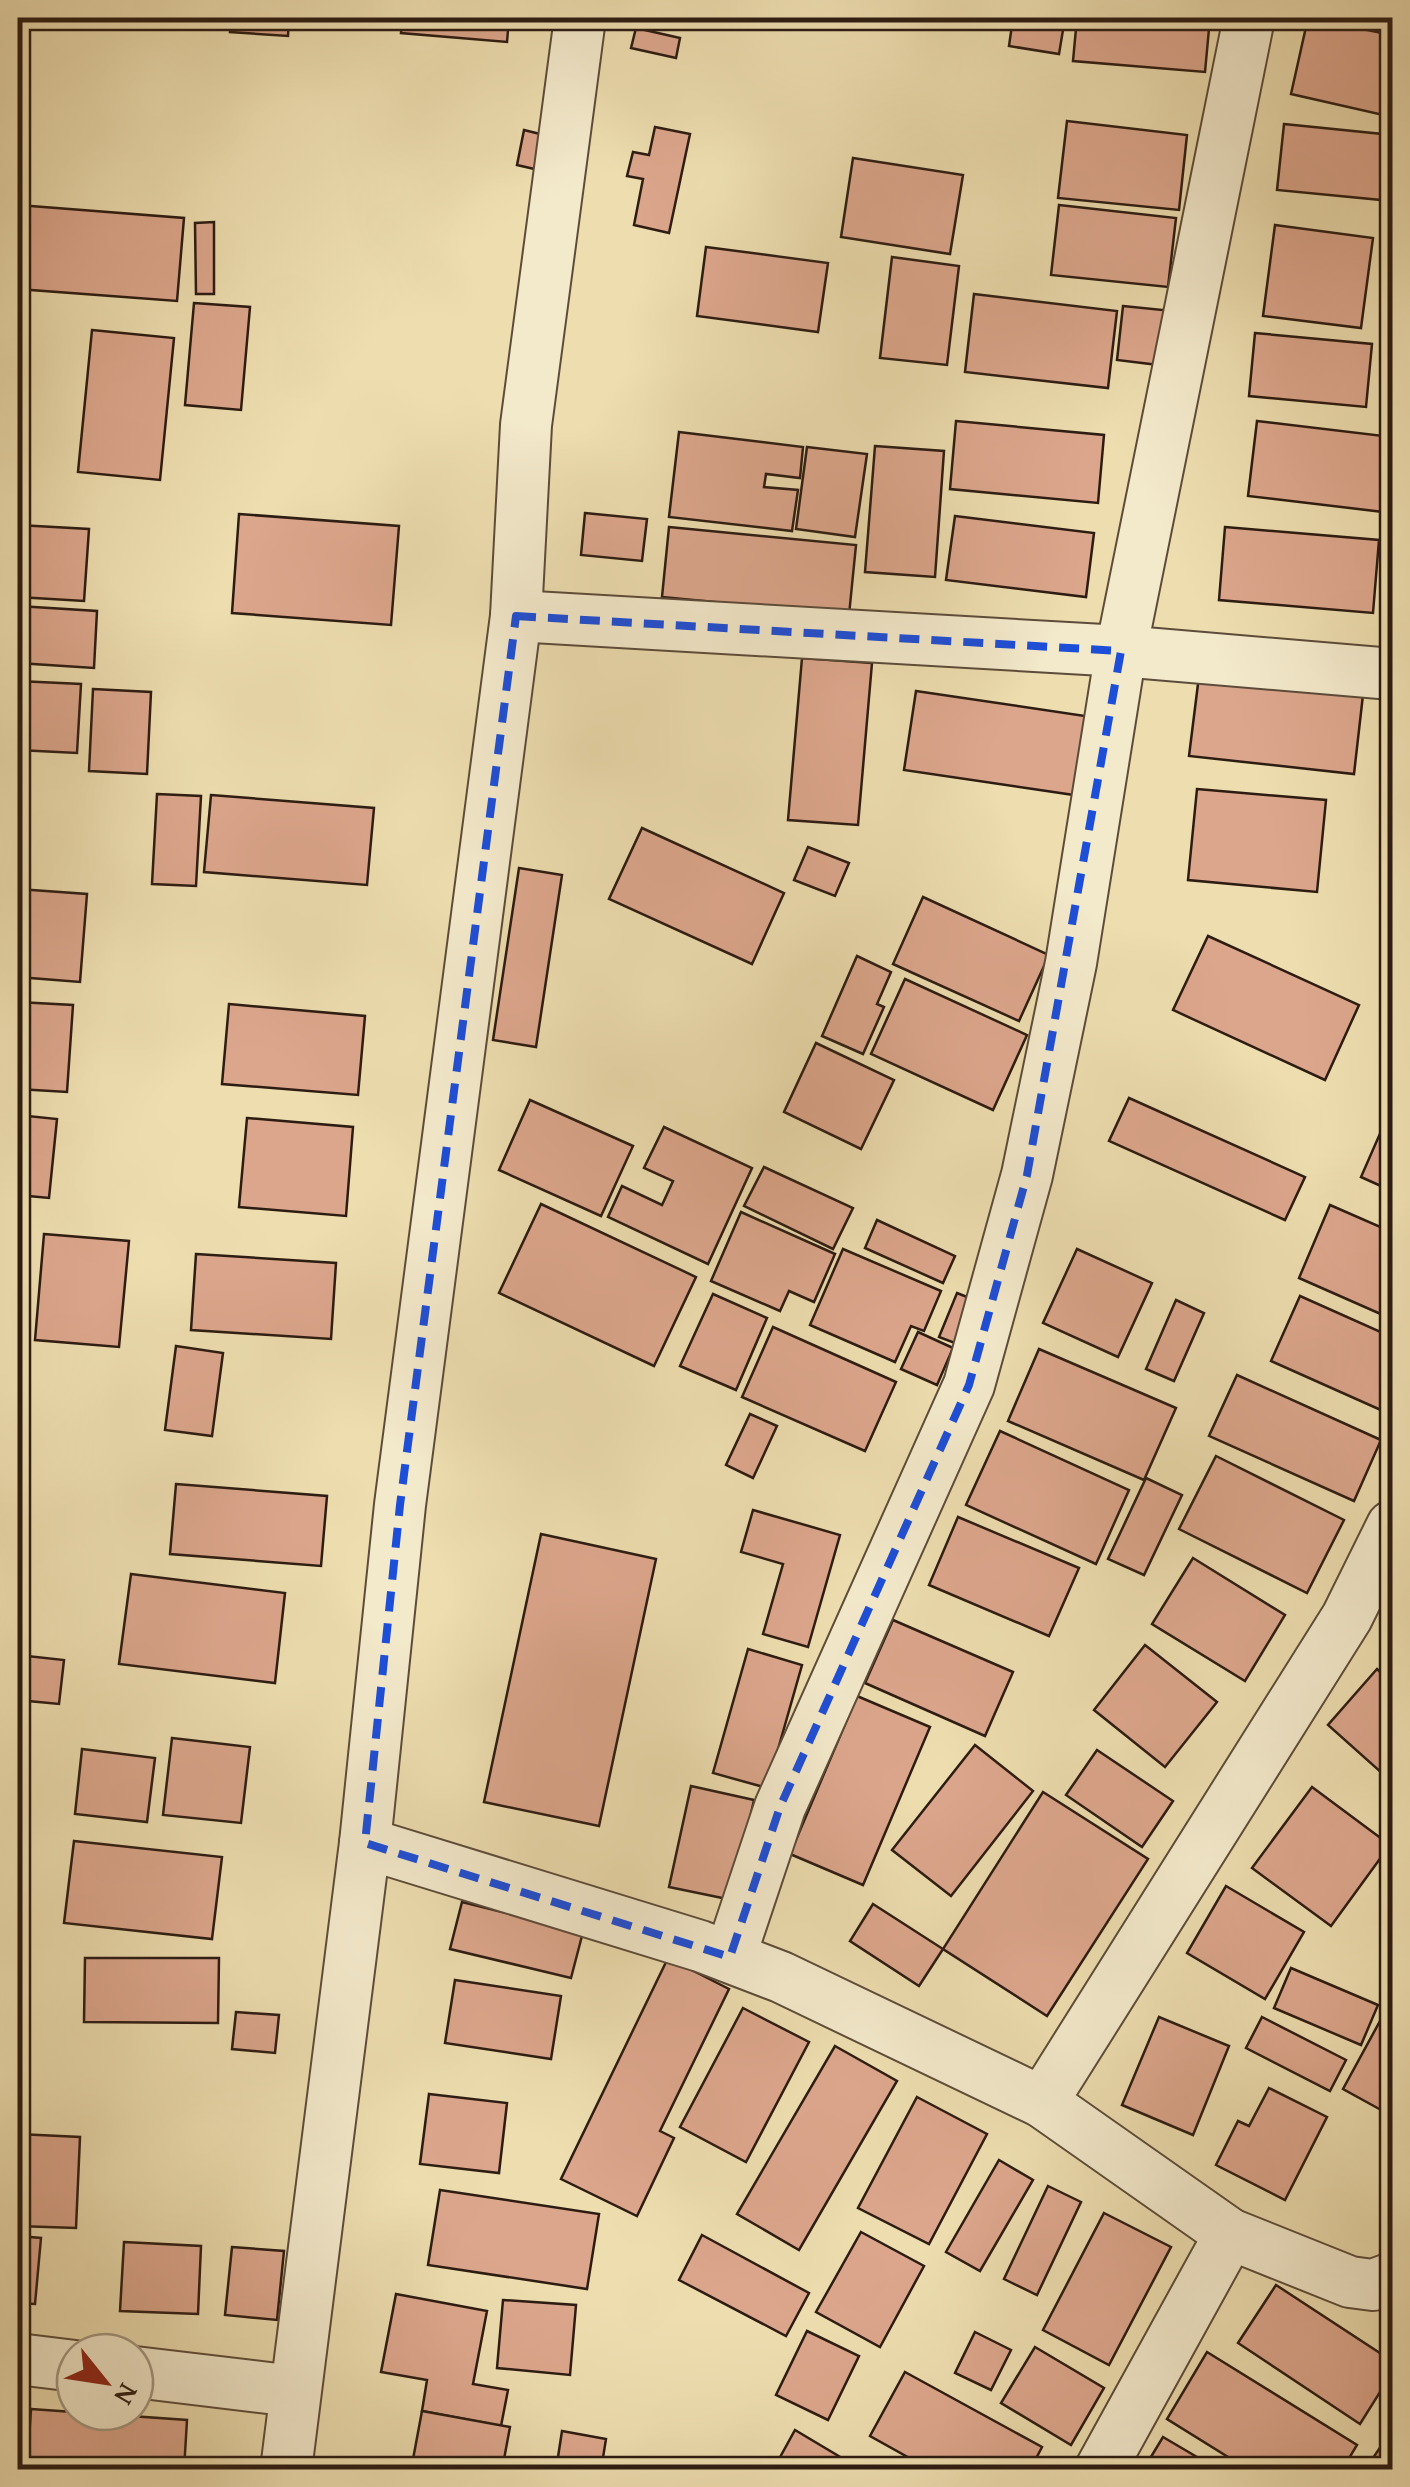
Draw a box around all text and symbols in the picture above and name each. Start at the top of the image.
north arrow [55,2332,155,2432]
text: N [105,2376,150,2413]

